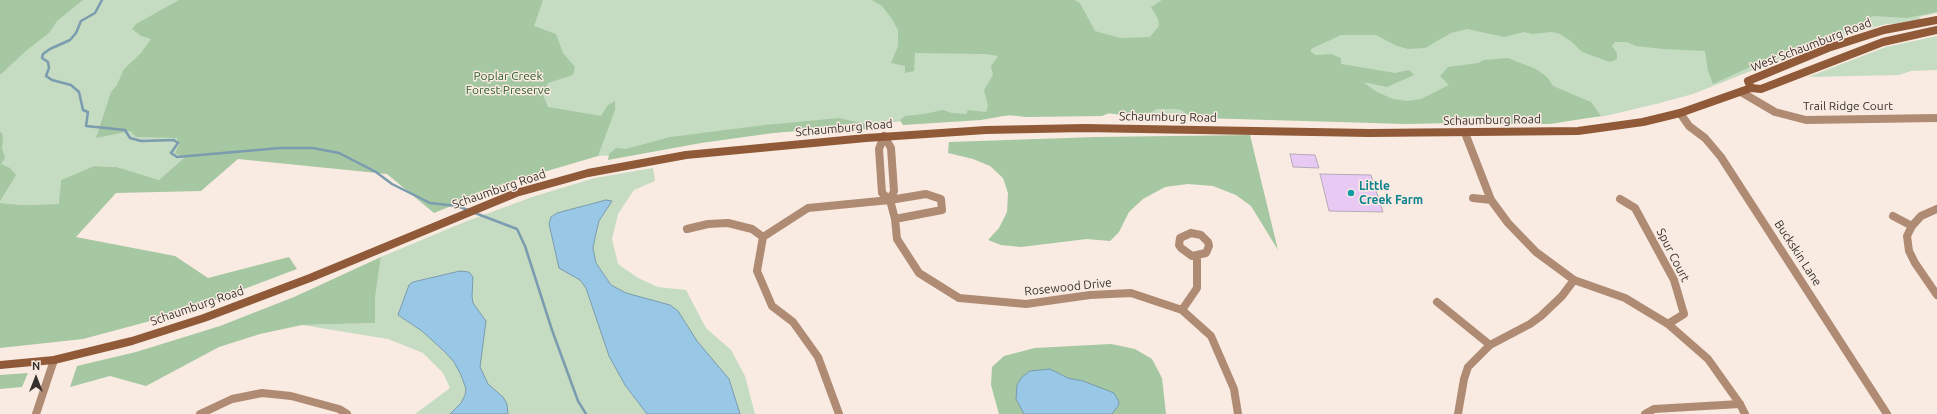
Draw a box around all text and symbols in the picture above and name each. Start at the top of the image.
street label: West Schaumburg Road [1749,15,1873,75]
park label: Poplar Creek Forest Preserve [466,69,550,97]
street label: Trail Ridge Court [1803,99,1893,113]
street label: Schaumburg Road [1119,109,1217,125]
street label: Schaumburg Road [1443,112,1541,128]
street label: Schaumburg Road [795,117,893,139]
street label: Schaumburg Road [450,166,548,212]
place label: Little Creek Farm [1359,179,1423,207]
marker: Little Creek Farm [1346,188,1356,198]
street label: Buckskin Lane [1771,217,1825,289]
street label: Spur Court [1653,226,1693,284]
street label: Rosewood Drive [1024,275,1112,299]
street label: Schaumburg Road [148,283,246,329]
north arrow [16,358,56,398]
text: N [32,360,40,372]

